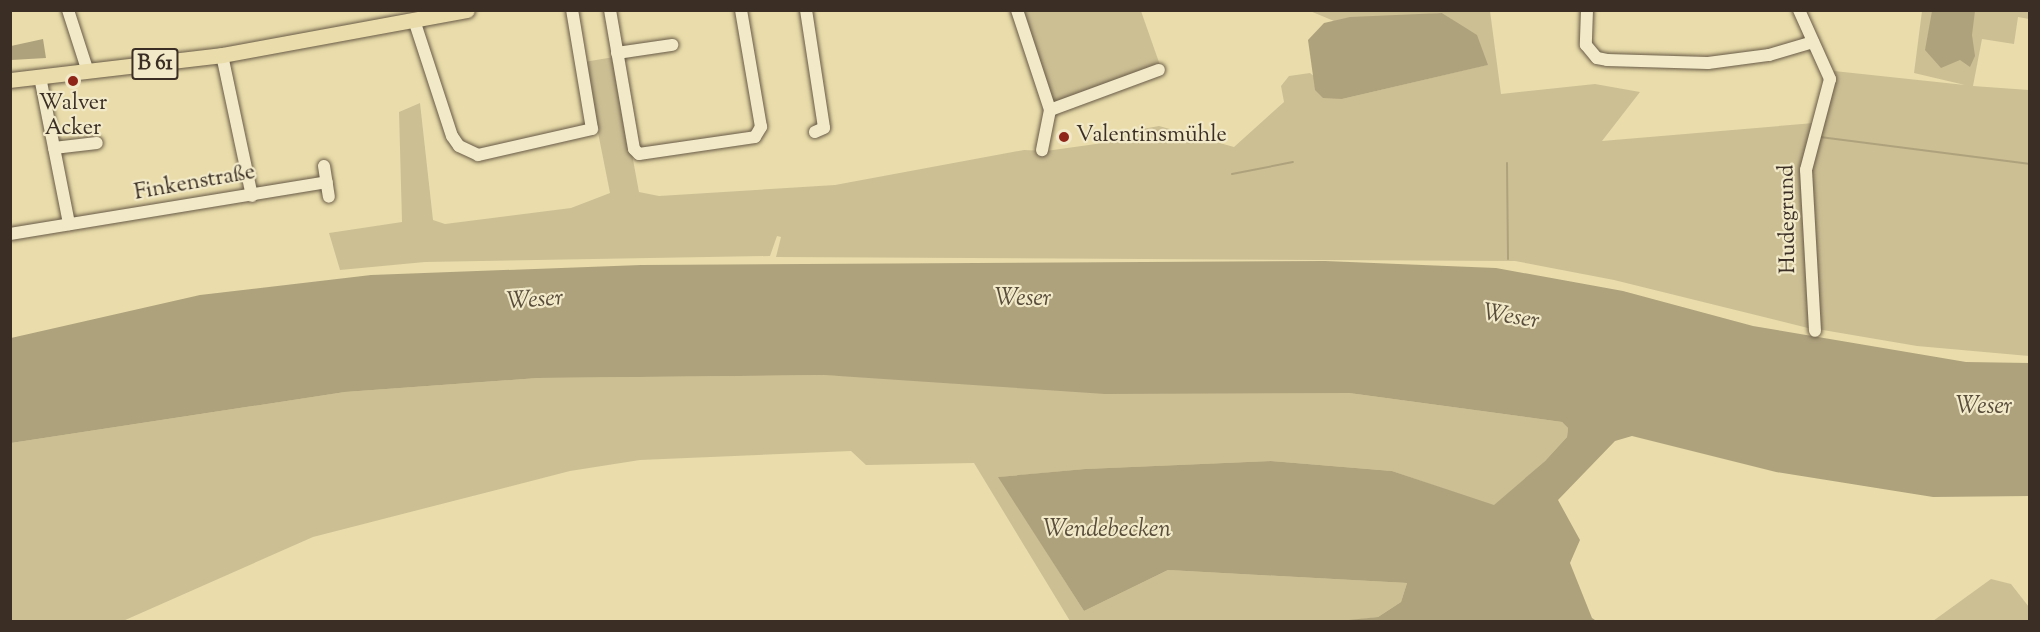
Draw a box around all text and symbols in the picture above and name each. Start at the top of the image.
road number: B 61 [131,46,179,82]
marker: Walver Acker [66,74,80,88]
place label: Walver Acker [39,91,107,142]
place label: Valentinsmühle [1076,124,1227,150]
marker: Valentinsmühle [1057,130,1071,144]
street label: Finkenstraße [132,160,258,208]
street label: Hudegrund [1775,164,1803,274]
water label: Weser [506,285,564,317]
water label: Weser [995,286,1051,314]
water label: Weser [1481,299,1541,337]
water label: Weser [1956,394,2012,422]
water label: Wendebecken [1043,517,1171,545]

